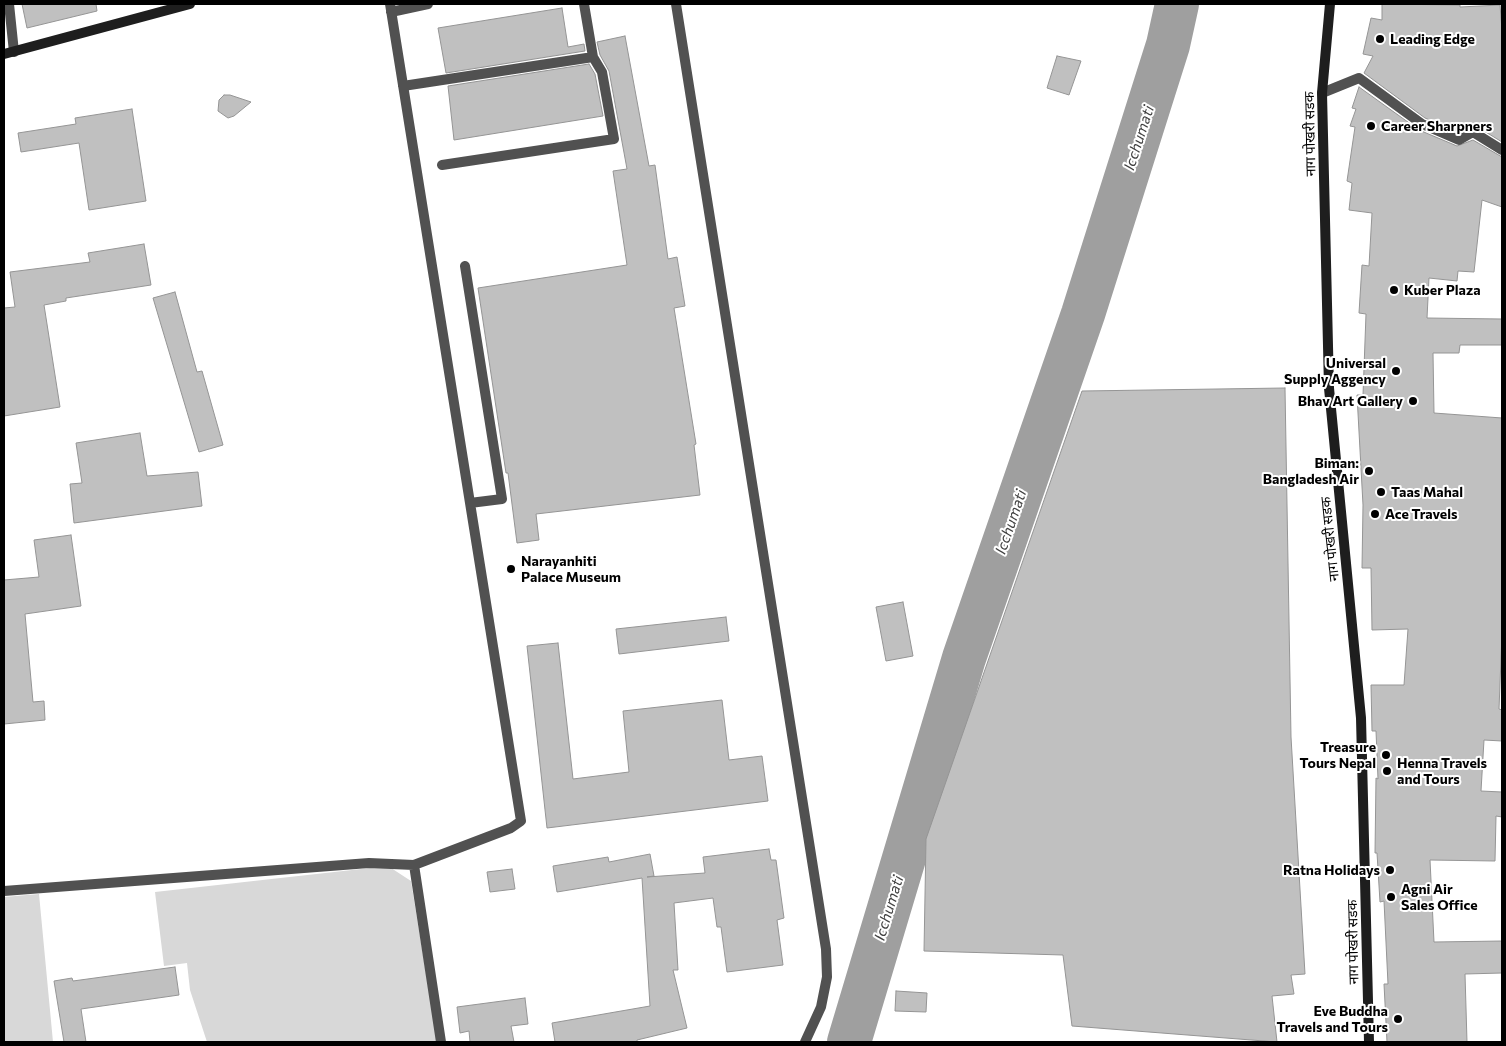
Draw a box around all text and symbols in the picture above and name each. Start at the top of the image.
place label: Leading Edge [1390,31,1475,47]
marker: Leading Edge [1374,33,1386,45]
street label: नाग पोखरी सडक [1301,91,1319,177]
water label: Icchumati [1120,103,1158,173]
place label: Career Sharpners [1381,118,1492,134]
marker: Career Sharpners [1365,120,1377,132]
place label: Kuber Plaza [1404,282,1481,298]
marker: Kuber Plaza [1388,284,1400,296]
place label: Universal Supply Aggency [1284,355,1386,388]
marker: Universal Supply Aggency [1390,365,1402,377]
place label: Bhav Art Gallery [1298,393,1403,409]
marker: Bhav Art Gallery [1407,395,1419,407]
place label: Biman: Bangladesh Air [1263,455,1359,488]
marker: Biman: Bangladesh Air [1363,465,1375,477]
place label: Taas Mahal [1391,484,1463,500]
marker: Taas Mahal [1375,486,1387,498]
water label: Icchumati [992,487,1030,557]
street label: नाग पोखरी सडक [1317,496,1343,582]
place label: Ace Travels [1385,506,1458,522]
marker: Ace Travels [1369,508,1381,520]
place label: Narayanhiti Palace Museum [521,553,621,586]
marker: Narayanhiti Palace Museum [505,563,517,575]
place label: Treasure Tours Nepal [1300,739,1376,772]
marker: Treasure Tours Nepal [1380,749,1392,761]
place label: Henna Travels and Tours [1397,755,1487,788]
marker: Henna Travels and Tours [1381,765,1393,777]
place label: Ratna Holidays [1283,862,1380,878]
marker: Ratna Holidays [1384,864,1396,876]
water label: Icchumati [871,873,907,943]
place label: Agni Air Sales Office [1401,881,1478,914]
marker: Agni Air Sales Office [1385,891,1397,903]
street label: नाग पोखरी सडक [1344,899,1362,985]
place label: Eve Buddha Travels and Tours [1277,1003,1388,1036]
marker: Eve Buddha Travels and Tours [1392,1013,1404,1025]

